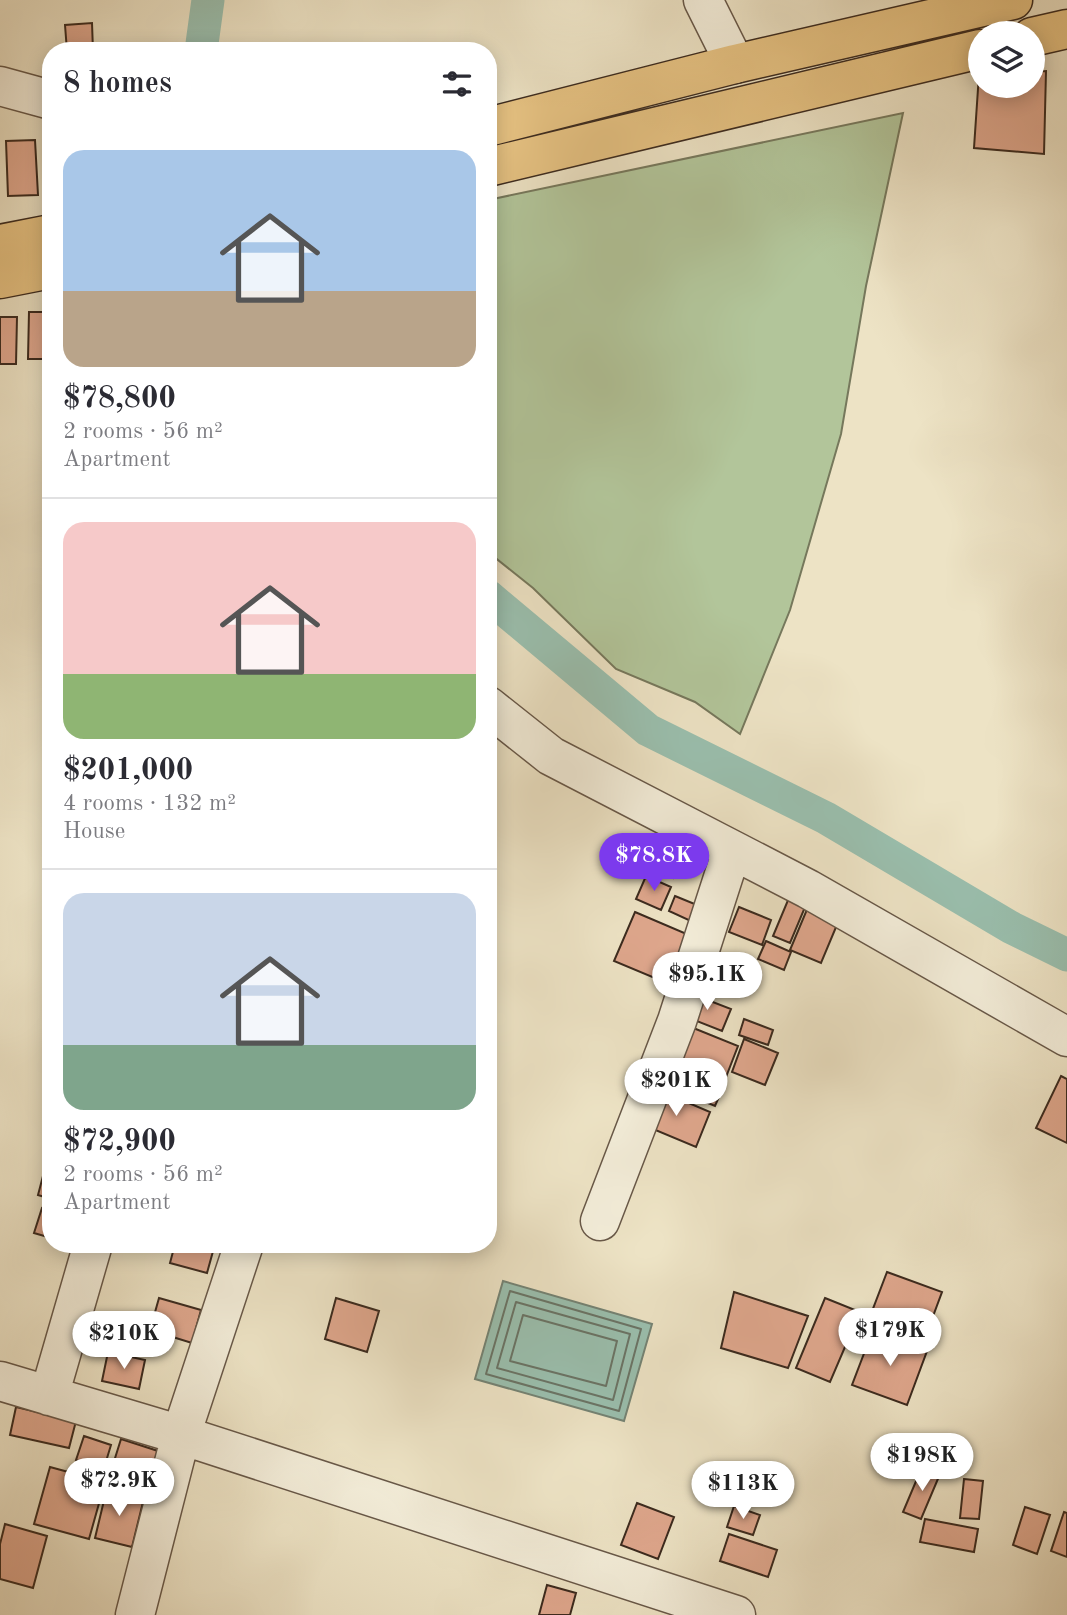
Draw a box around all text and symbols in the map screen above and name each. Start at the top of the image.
map controls [968,21,1045,98]
button: layers [968,21,1045,98]
icon: filters [438,65,476,103]
text: 8 homes [63,69,172,99]
icon: home [207,195,333,321]
text: $78,800 [63,384,176,414]
text: 2 rooms · 56 m² [63,420,223,443]
text: Apartment [63,448,171,471]
icon: home [207,567,333,693]
text: $201,000 [63,756,193,786]
text: 4 rooms · 132 m² [63,792,236,815]
text: House [63,820,125,843]
pin: $78.8K [597,834,711,893]
text: $78.8K [615,844,693,867]
icon: home [207,938,333,1064]
pin: $95.1K [650,953,764,1012]
text: $95.1K [668,963,746,986]
pin: $201K [627,1058,725,1118]
text: $201K [640,1069,712,1092]
text: $72,900 [63,1127,176,1157]
text: 2 rooms · 56 m² [63,1163,223,1186]
text: Apartment [63,1191,171,1214]
pin: $179K [841,1308,939,1368]
pin: $210K [75,1312,173,1371]
text: $179K [854,1319,926,1342]
text: $210K [88,1322,160,1345]
pin: $198K [873,1434,971,1493]
text: $198K [886,1444,958,1467]
pin: $72.9K [62,1458,176,1518]
pin: $113K [694,1462,792,1521]
text: $72.9K [80,1469,158,1492]
text: $113K [707,1472,779,1495]

